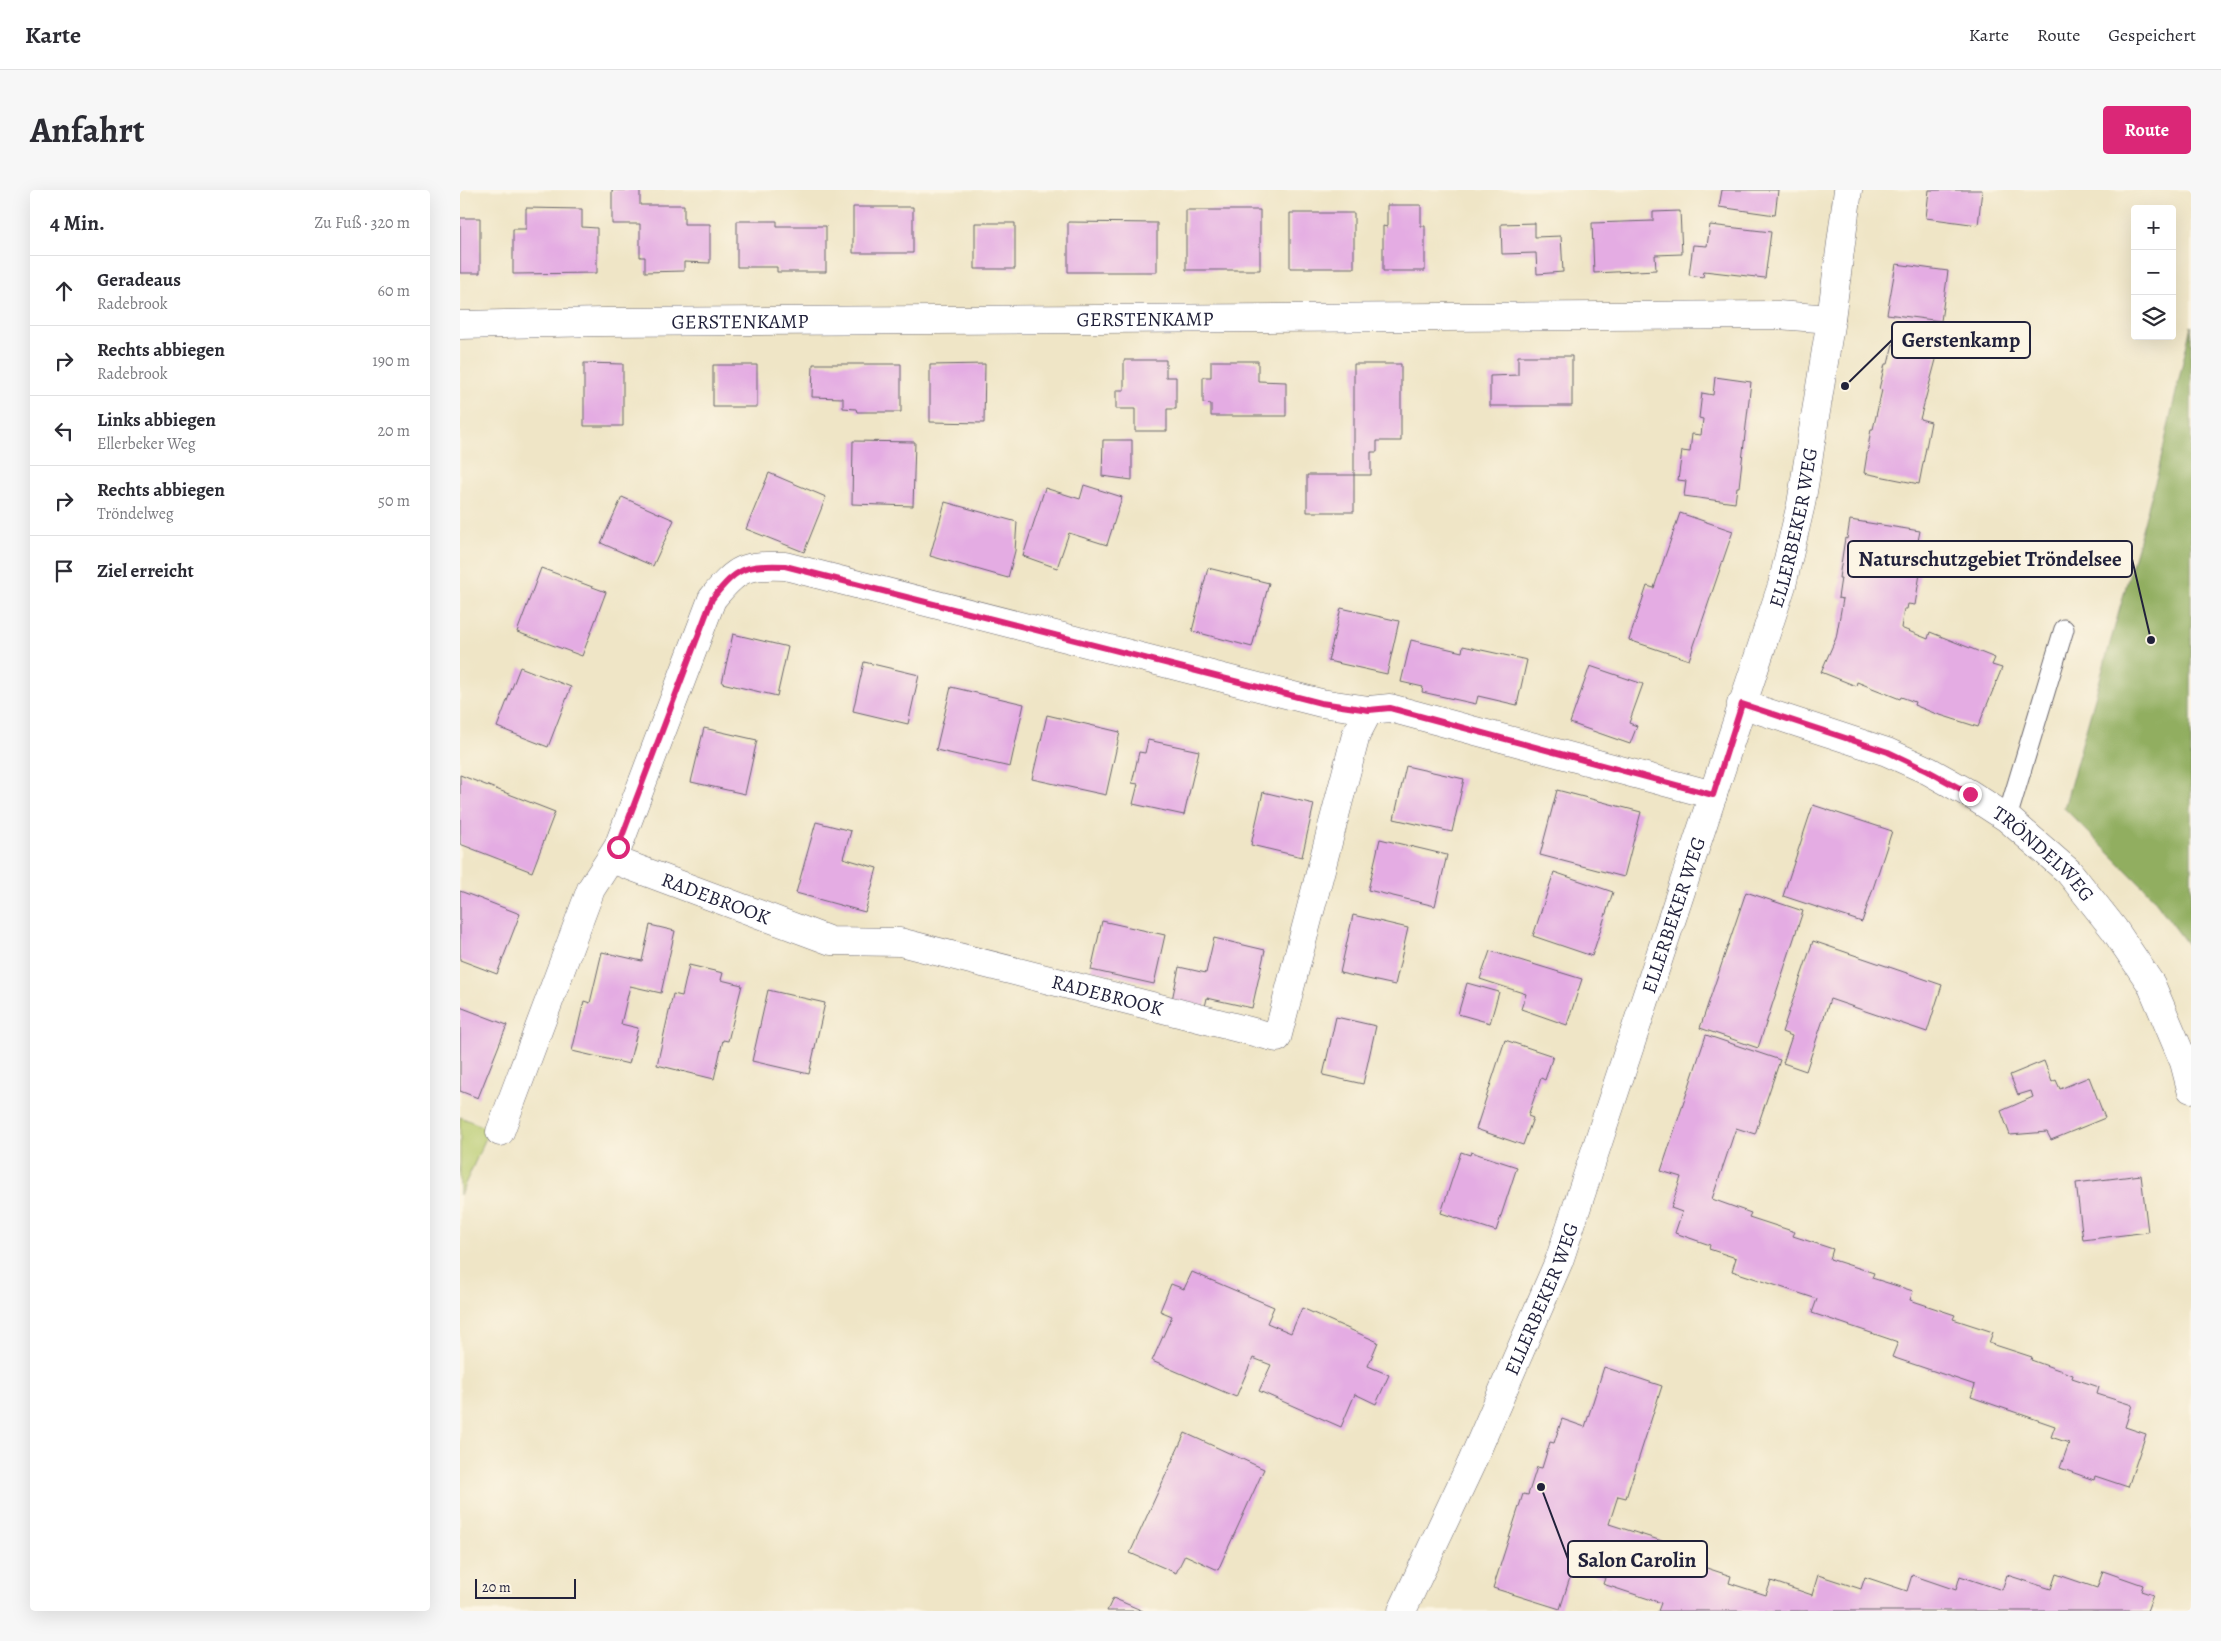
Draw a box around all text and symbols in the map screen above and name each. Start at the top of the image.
text: Karte [25,19,81,51]
text: Karte [1969,23,2009,47]
text: Route [2037,23,2080,47]
text: Gespeichert [2108,23,2196,47]
text: Anfahrt [30,106,145,154]
button: Route [2103,106,2191,154]
map controls [2131,205,2176,340]
button: + [2131,205,2176,250]
text: 4 Min. [50,209,105,237]
text: Zu Fuß · 320 m [314,212,410,234]
button: − [2131,250,2176,295]
text: Geradeaus [97,267,181,293]
icon: ahead [50,277,78,305]
text: 60 m [378,280,410,302]
text: Radebrook [97,293,168,315]
button: layers [2131,295,2176,340]
street label: GERSTENKAMP [1076,305,1214,333]
street label: GERSTENKAMP [671,307,809,335]
callout: Gerstenkamp [1892,322,2030,358]
text: Gerstenkamp [1902,326,2020,354]
text: Rechts abbiegen [97,337,225,363]
icon: right [50,347,78,375]
text: 190 m [372,350,410,372]
text: Radebrook [97,363,168,385]
text: Links abbiegen [97,407,216,433]
icon: left [50,417,78,445]
text: 20 m [377,420,410,442]
text: Ellerbeker Weg [97,433,196,455]
street label: ELLERBEKER WEG [1762,446,1823,611]
text: Rechts abbiegen [97,477,225,503]
icon: right [50,487,78,515]
text: 50 m [378,490,410,512]
text: Tröndelweg [97,503,174,525]
callout: Naturschutzgebiet Tröndelsee [1848,541,2132,577]
text: Naturschutzgebiet Tröndelsee [1858,545,2122,573]
icon: arrive [50,557,78,585]
text: Ziel erreicht [97,558,194,584]
route end [1959,783,1982,806]
street label: TRÖNDELWEG [1988,799,2101,907]
street label: ELLERBEKER WEG [1635,833,1712,997]
route start [607,836,630,859]
street label: RADEBROOK [658,866,775,931]
street label: RADEBROOK [1049,968,1167,1022]
street label: ELLERBEKER WEG [1498,1219,1584,1379]
callout: Salon Carolin [1568,1541,1707,1577]
text: Salon Carolin [1578,1546,1697,1574]
scale bar [475,1576,576,1599]
text: 20 m [482,1578,511,1597]

